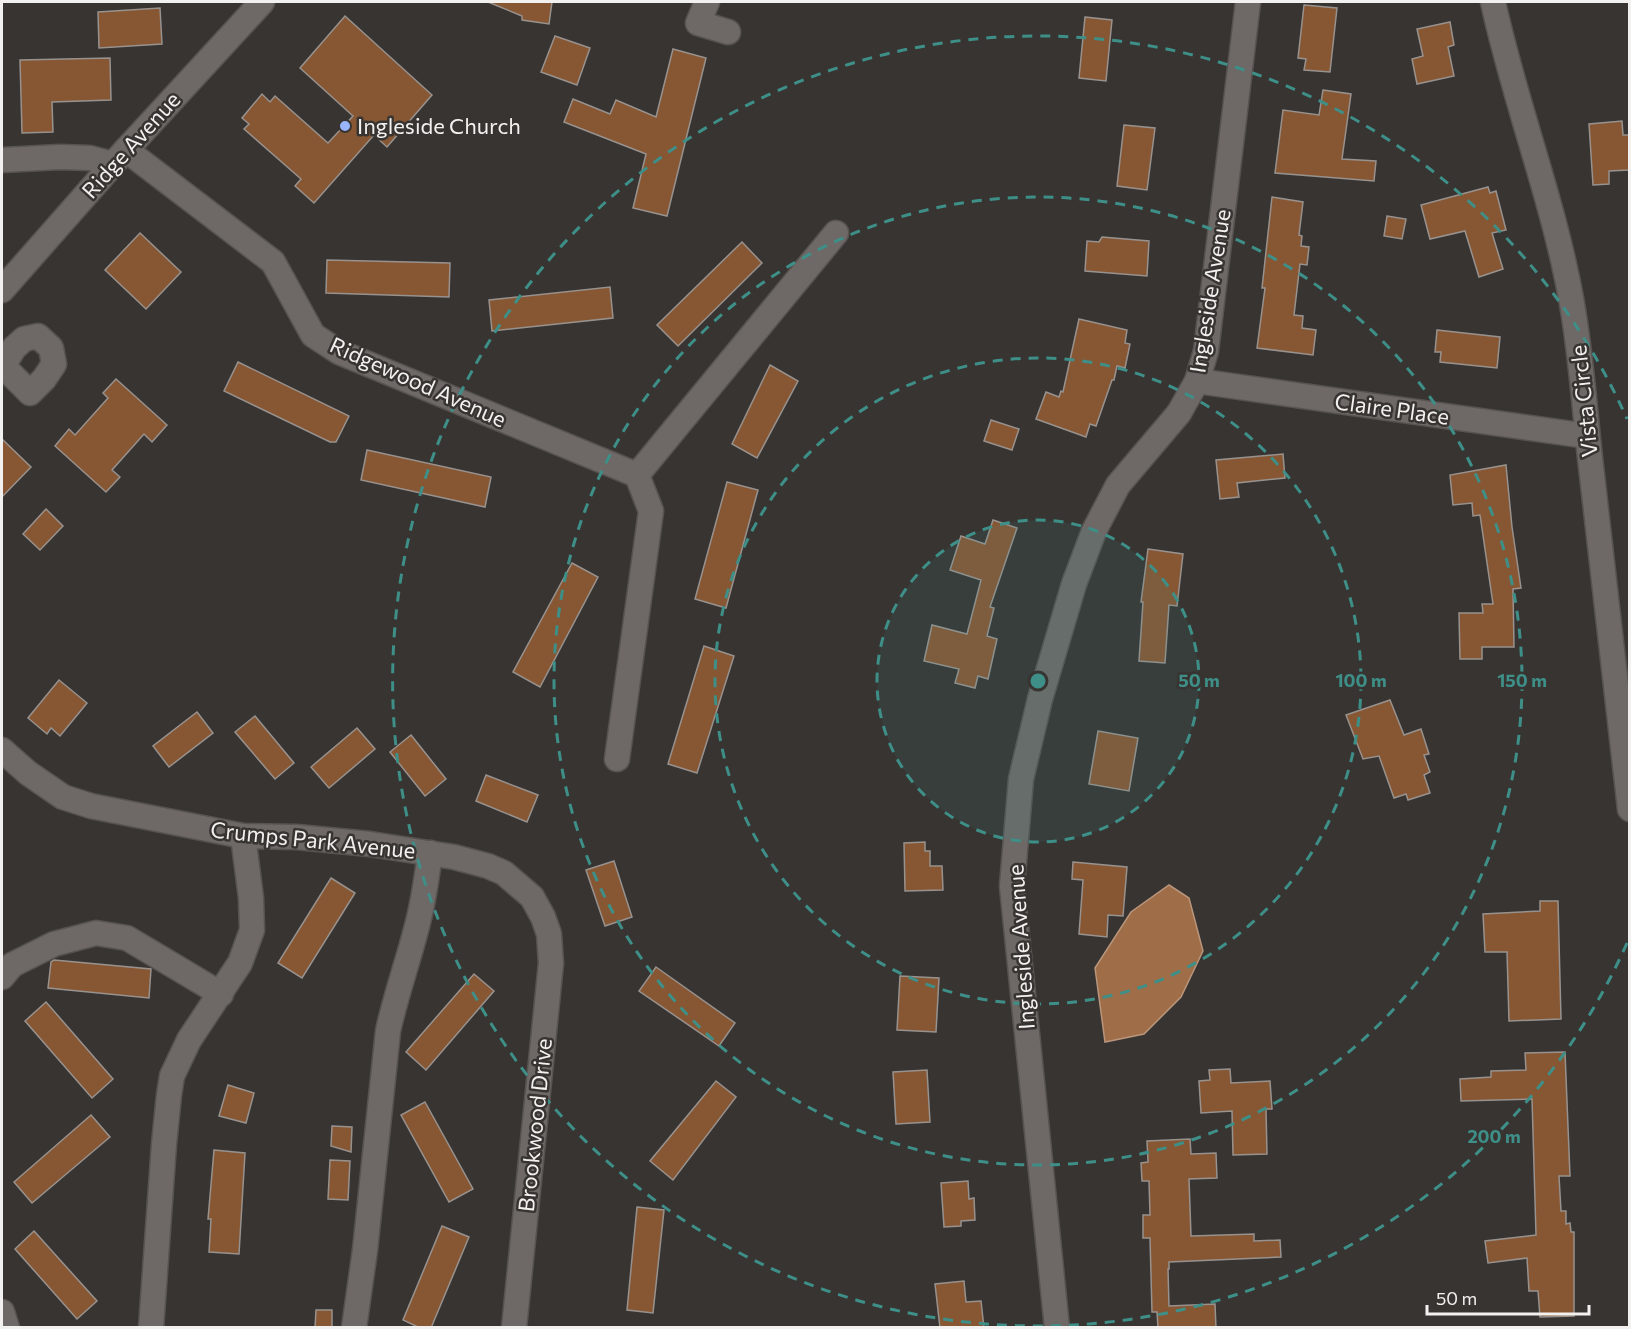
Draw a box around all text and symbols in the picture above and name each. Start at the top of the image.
street label: Ridge Avenue [76,86,185,203]
place label: Ingleside Church [357,112,521,139]
marker: Ingleside Church [338,119,352,133]
street label: Ingleside Avenue [1183,207,1236,375]
street label: Ridgewood Avenue [326,331,510,432]
street label: Vista Circle [1564,344,1603,458]
street label: Claire Place [1333,387,1451,430]
text: 50 m [1178,669,1220,691]
text: 100 m [1335,669,1387,691]
text: 150 m [1497,669,1547,691]
centre of rings [1028,671,1048,691]
street label: Crumps Park Avenue [209,815,417,864]
street label: Ingleside Avenue [1001,864,1040,1030]
street label: Brookwood Drive [512,1037,557,1213]
text: 200 m [1467,1125,1521,1147]
scale bar [1427,1278,1589,1316]
text: 50 m [1436,1287,1477,1309]

